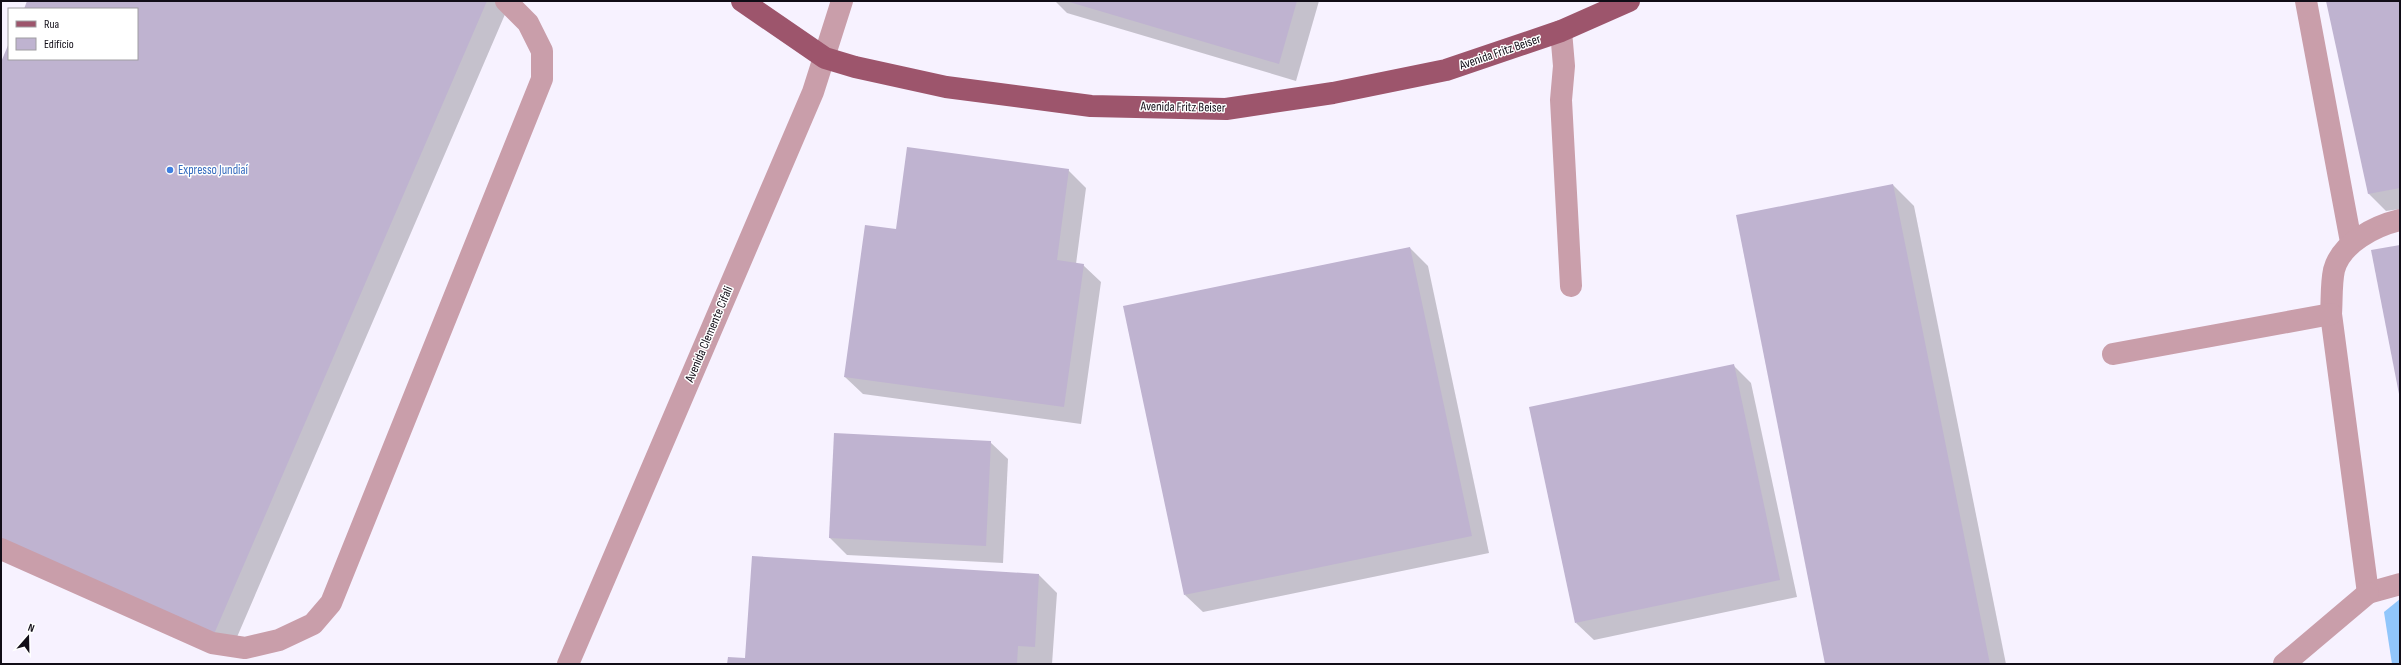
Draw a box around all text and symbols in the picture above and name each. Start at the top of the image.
legend [8,8,138,60]
text: Rua [44,17,60,32]
street label: Avenida Fritz Beiser [1456,31,1543,74]
text: Edifício [44,37,74,52]
street label: Avenida Fritz Beiser [1139,98,1226,116]
place label: Expresso Jundiaí [178,162,249,178]
marker: Expresso Jundiaí [165,165,175,175]
street label: Avenida Clemente Cifali [681,284,736,385]
north arrow [8,617,48,657]
text: N [26,621,36,635]

